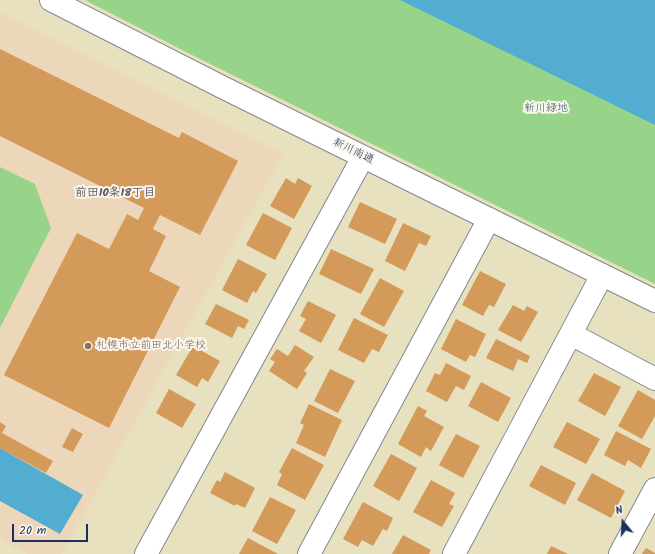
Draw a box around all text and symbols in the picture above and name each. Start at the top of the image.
park label: 新川緑地 [524,102,568,116]
street label: 新川南通 [330,136,376,168]
district label: 前田10条18丁目 [75,187,155,201]
place label: 札幌市立前田北小学校 [96,339,206,353]
marker: 札幌市立前田北小学校 [83,341,93,351]
text: N [613,501,625,520]
north arrow [603,502,643,542]
scale bar [14,516,90,542]
text: 20 m [19,521,46,540]

